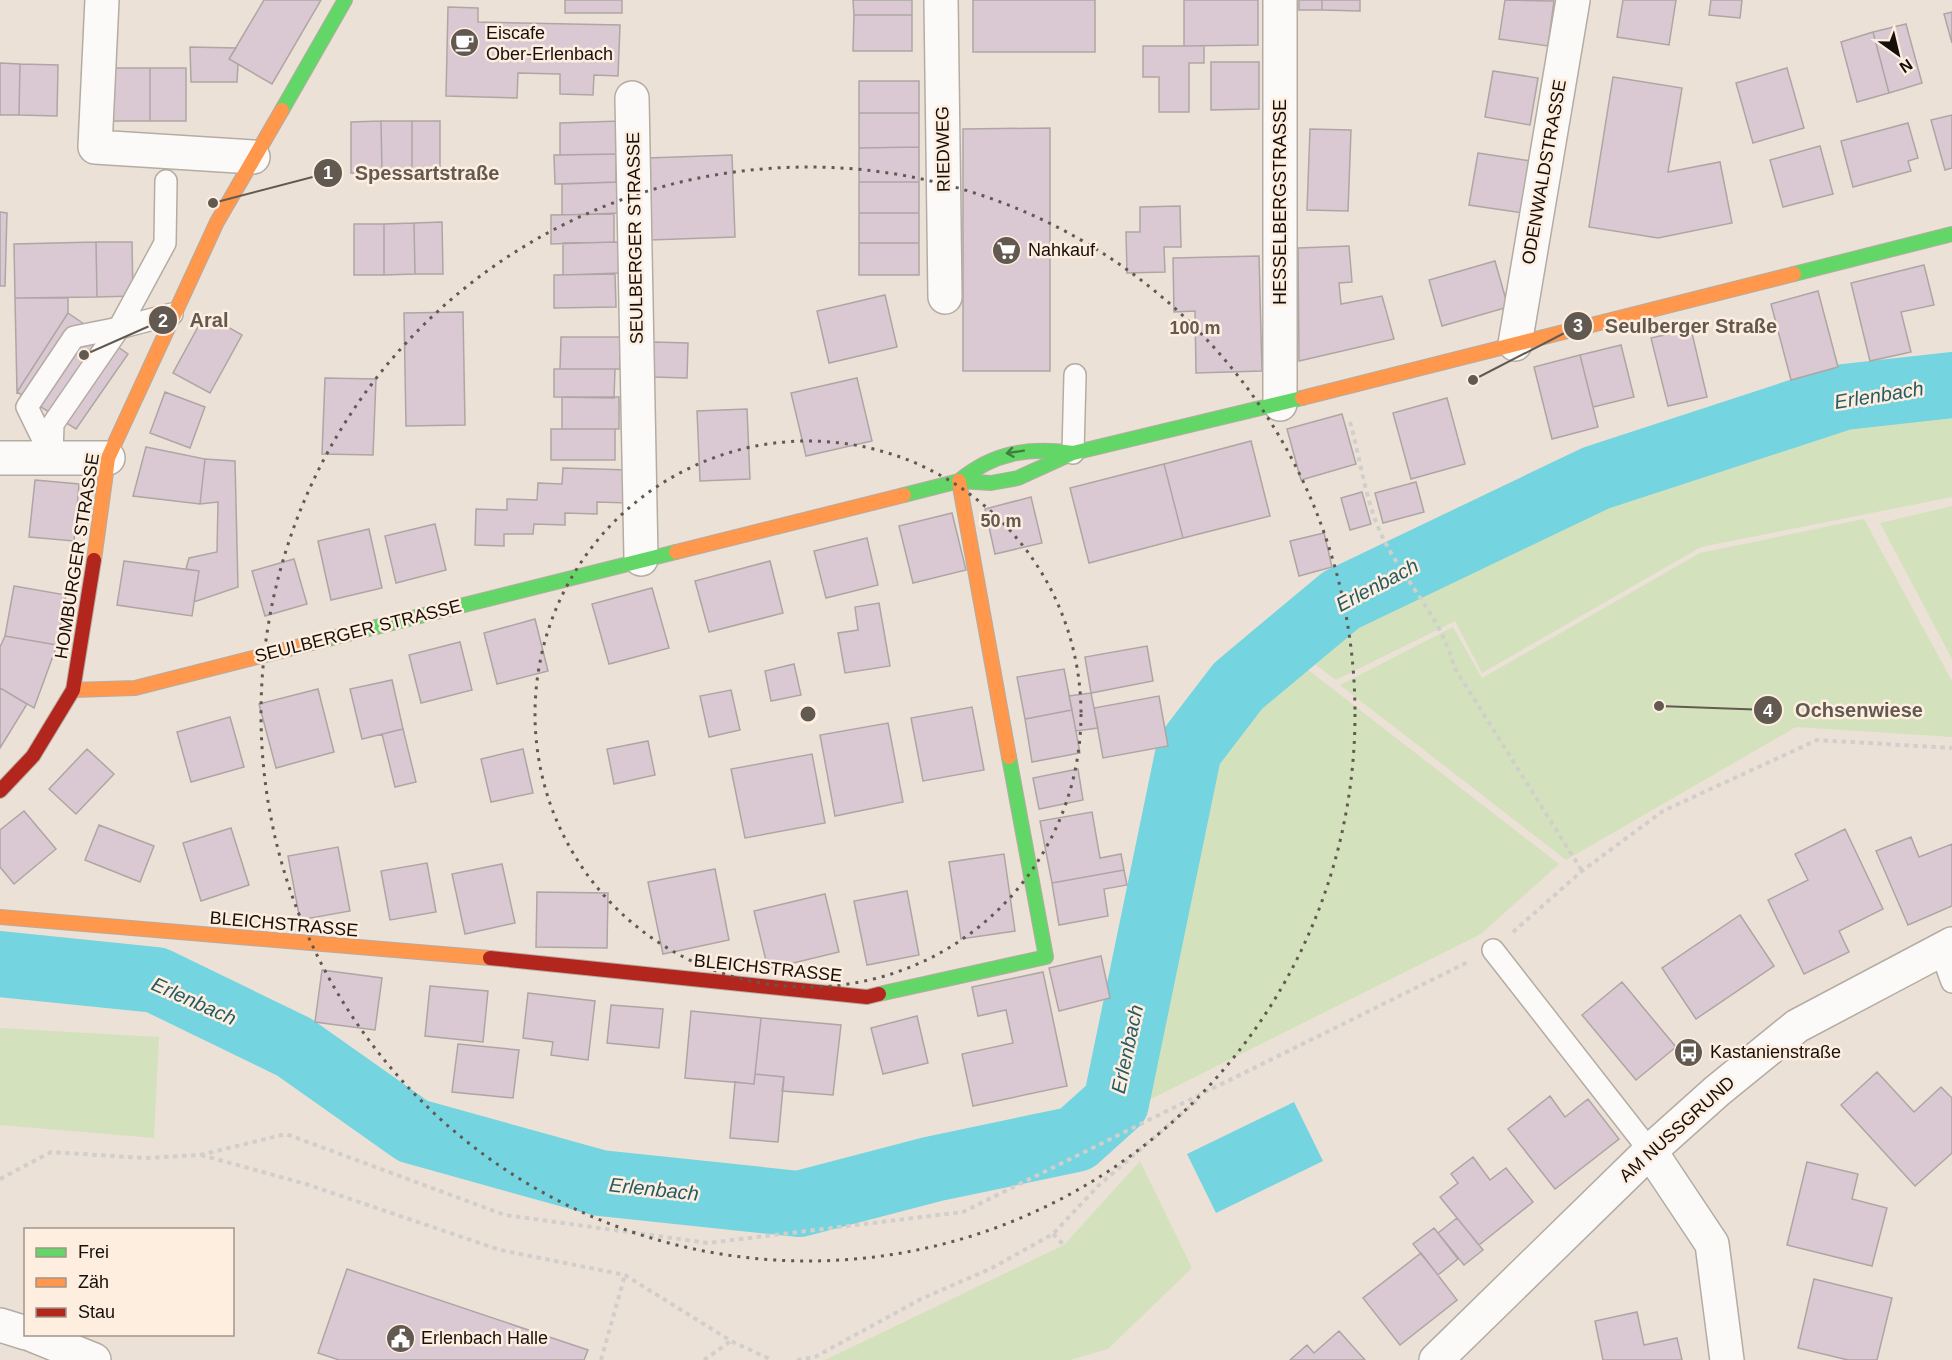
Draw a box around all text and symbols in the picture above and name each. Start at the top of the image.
place label: Eiscafe Ober-Erlenbach [486,23,613,64]
north arrow [1868,24,1928,84]
cafe icon: Eiscafe Ober-Erlenbach [449,27,481,59]
text: N [1897,56,1916,76]
street label: ODENWALDSTRASSE [1518,78,1570,266]
street label: HESSELBERGSTRASSE [1270,99,1290,305]
street label: RIEDWEG [932,106,954,192]
street label: SEULBERGER STRASSE [623,132,647,344]
callout: Spessartstraße [313,154,511,192]
text: Spessartstraße [355,162,499,184]
text: 1 [323,163,333,183]
supermarket icon: Nahkauf [991,234,1023,266]
place label: Nahkauf [1028,240,1096,260]
callout: Aral [148,301,240,339]
callout: Seulberger Straße [1563,307,1790,345]
text: Aral [190,309,228,331]
text: 2 [158,311,168,331]
text: Seulberger Straße [1605,315,1777,337]
text: 3 [1573,316,1583,336]
text: 100 m [1169,318,1221,338]
water label: Erlenbach [1833,377,1925,413]
one-way arrow [1005,446,1025,457]
street label: HOMBURGER STRASSE [51,452,103,660]
text: 50 m [980,511,1022,531]
water label: Erlenbach [1332,554,1422,616]
street label: SEULBERGER STRASSE [253,596,463,666]
callout: Ochsenwiese [1753,691,1935,729]
text: Ochsenwiese [1795,699,1923,721]
text: 4 [1763,701,1773,721]
centre of rings [798,704,818,724]
street label: BLEICHSTRASSE [209,908,359,940]
street label: BLEICHSTRASSE [693,950,843,986]
water label: Erlenbach [148,973,240,1029]
water label: Erlenbach [1107,1003,1147,1095]
bus stop icon: Kastanienstraße [1673,1036,1705,1068]
place label: Kastanienstraße [1710,1042,1841,1062]
street label: AM NUSSGRUND [1615,1072,1739,1186]
water label: Erlenbach [608,1173,700,1205]
legend [24,1228,234,1336]
text: Frei [78,1242,109,1262]
text: Zäh [78,1272,109,1292]
text: Stau [78,1302,115,1322]
public building icon: Erlenbach Halle [384,1322,416,1354]
place label: Erlenbach Halle [421,1328,548,1348]

